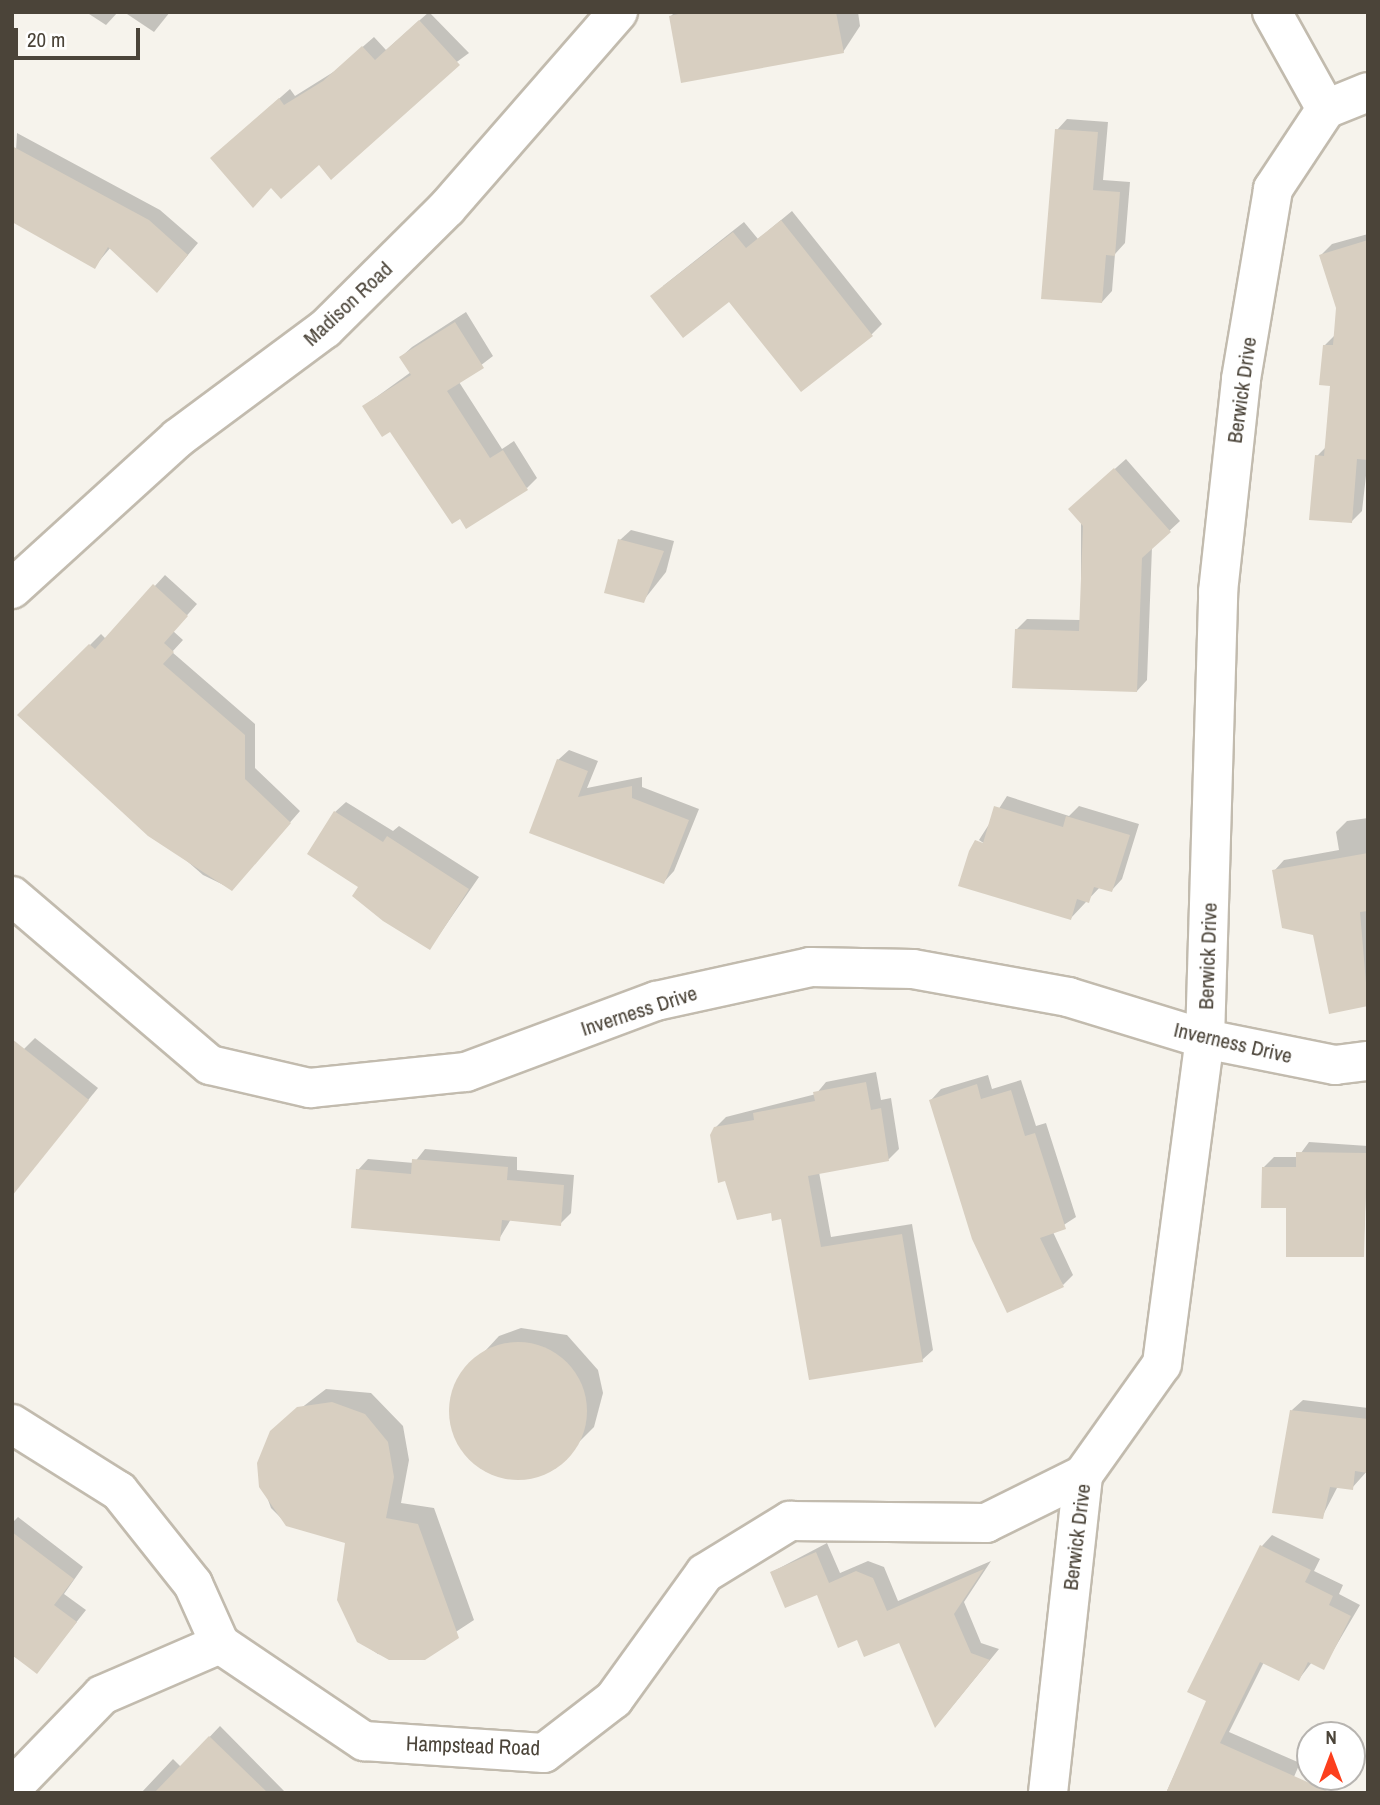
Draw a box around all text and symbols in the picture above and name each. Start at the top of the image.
scale bar [18,14,144,58]
text: 20 m [27,25,65,54]
street label: Madison Road [298,257,398,351]
street label: Berwick Drive [1222,335,1262,445]
street label: Berwick Drive [1194,902,1222,1010]
street label: Inverness Drive [578,980,700,1042]
street label: Inverness Drive [1171,1017,1295,1069]
street label: Berwick Drive [1058,1482,1096,1592]
north arrow [1296,1721,1366,1791]
text: N [1325,1724,1337,1750]
street label: Hampstead Road [406,1731,540,1761]

